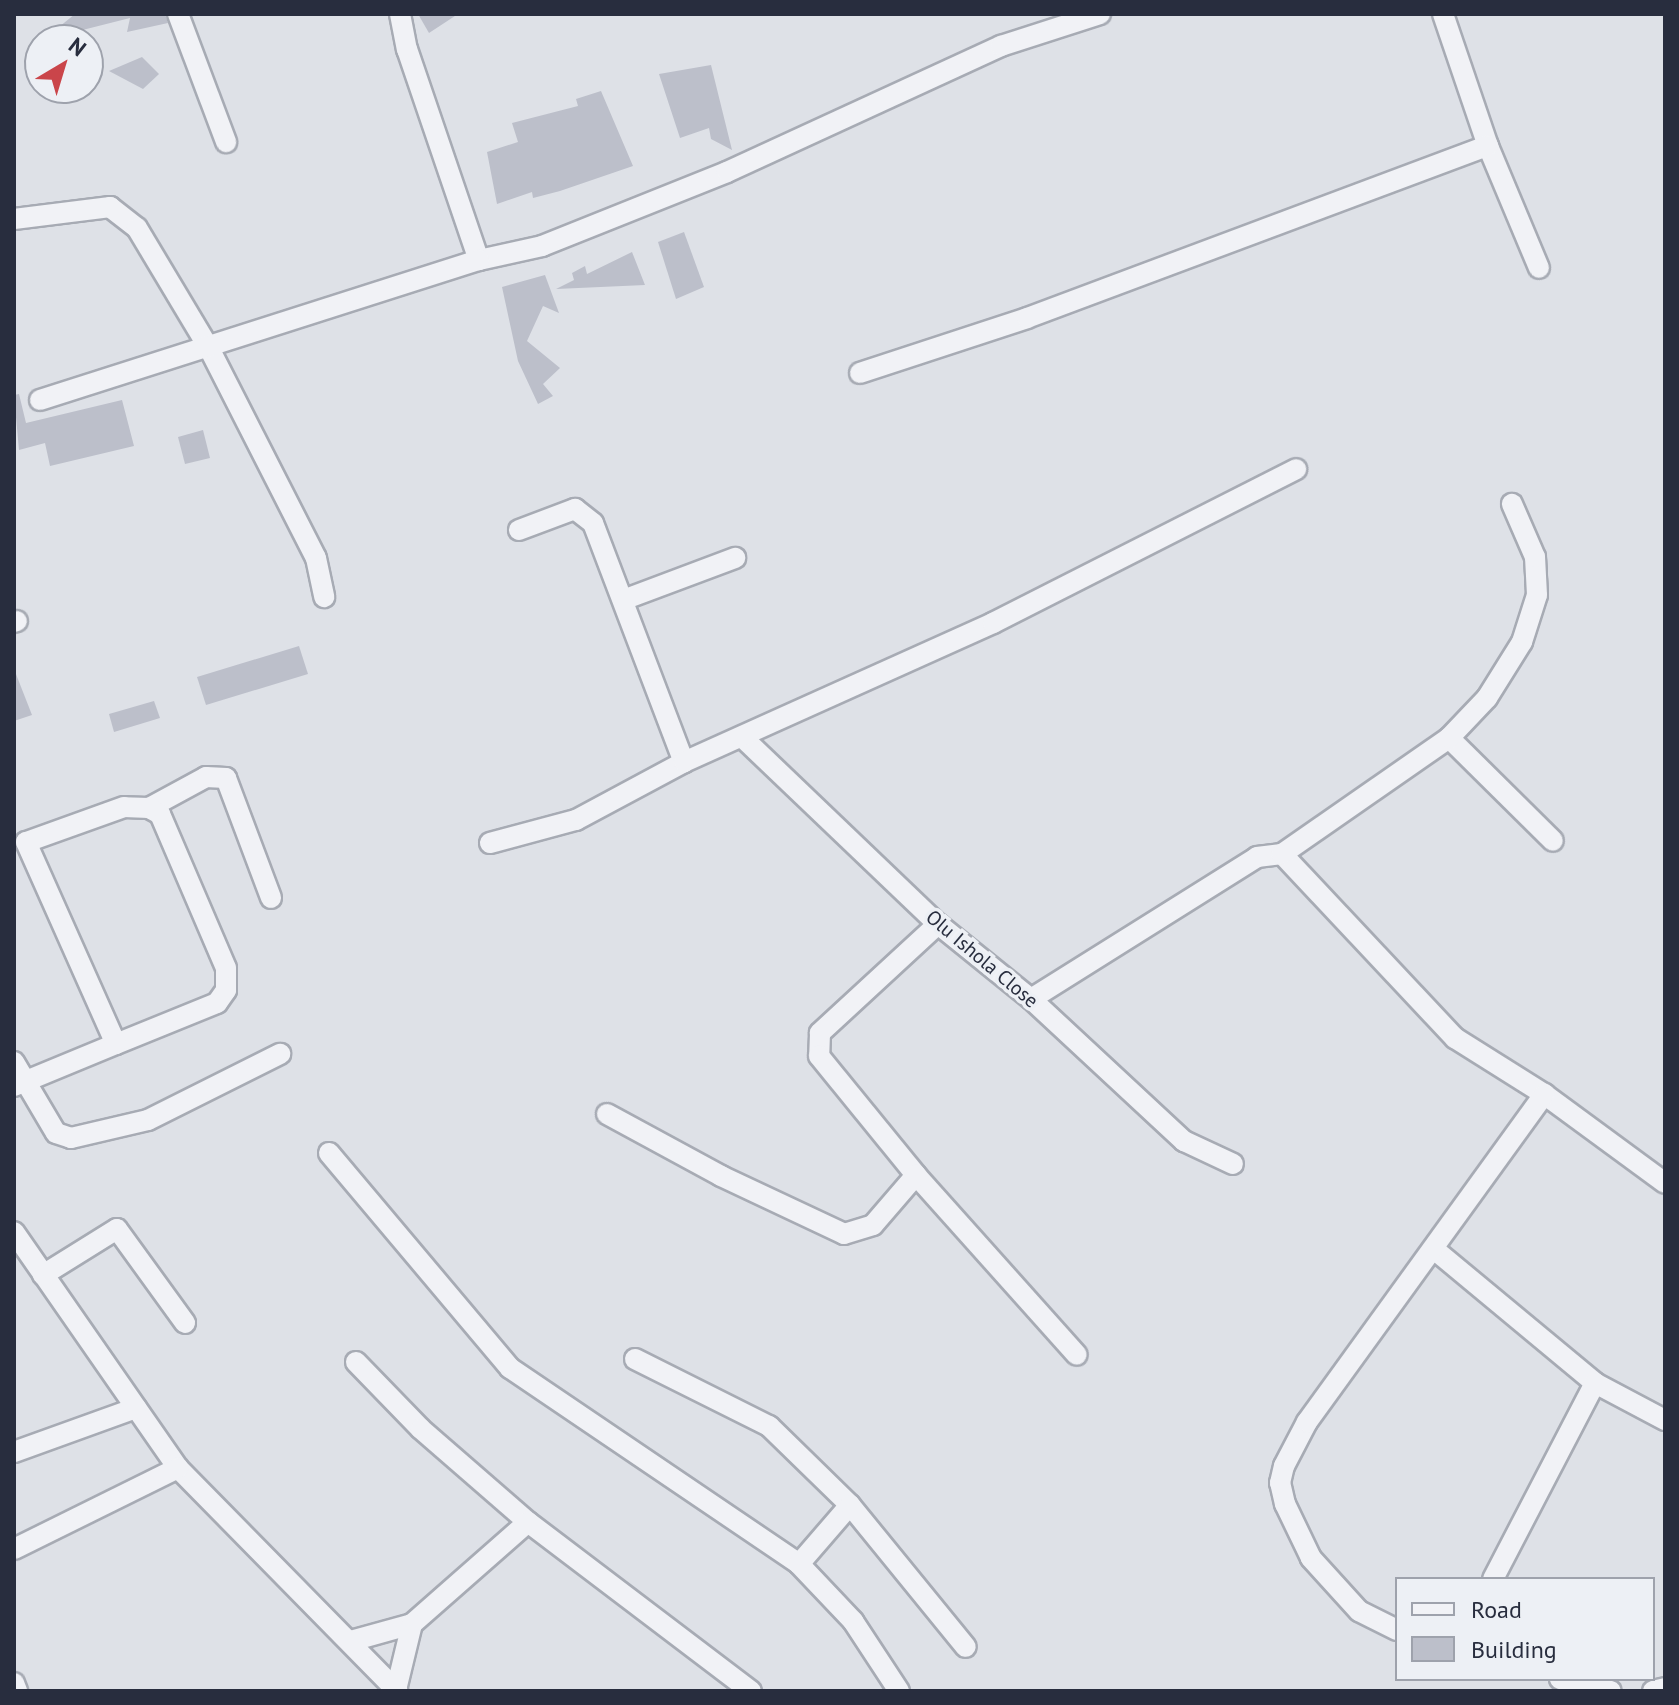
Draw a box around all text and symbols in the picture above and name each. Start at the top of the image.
north arrow [24,24,104,104]
text: N [63,31,92,62]
street label: Olu Ishola Close [921,905,1043,1013]
legend [1395,1577,1655,1681]
text: Road [1471,1594,1522,1625]
text: Building [1471,1634,1557,1665]

